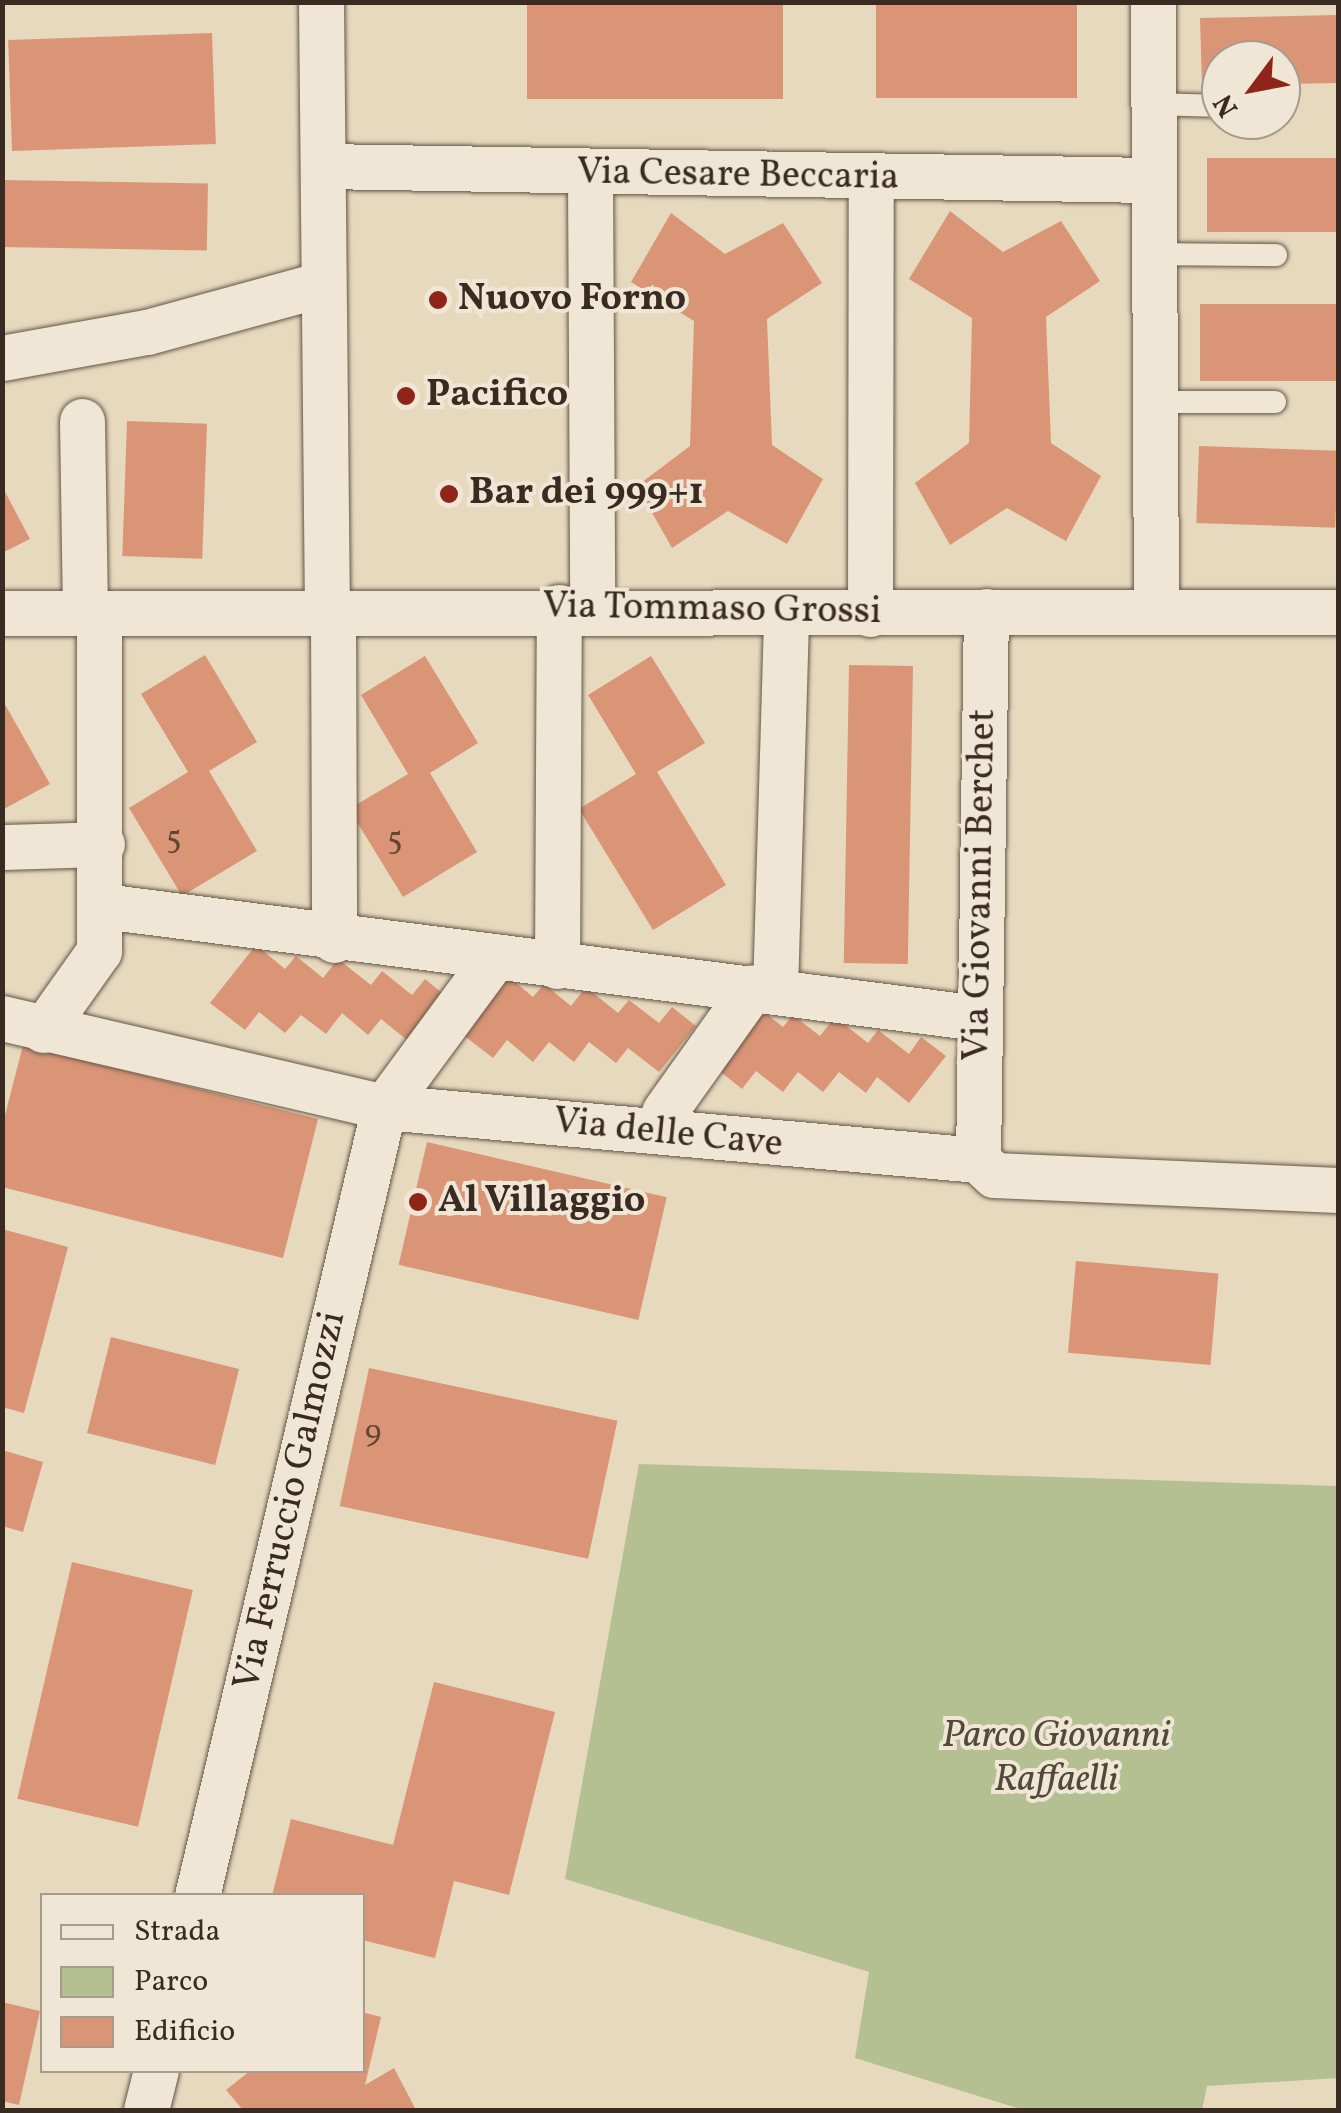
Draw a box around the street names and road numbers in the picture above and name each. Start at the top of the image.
street label: Via Cesare Beccaria [576,150,900,202]
street label: Via Tommaso Grossi [542,584,882,636]
street label: Via Giovanni Berchet [955,709,1007,1061]
street label: Via delle Cave [551,1099,785,1169]
street label: Via Ferruccio Galmozzi [225,1307,357,1695]

